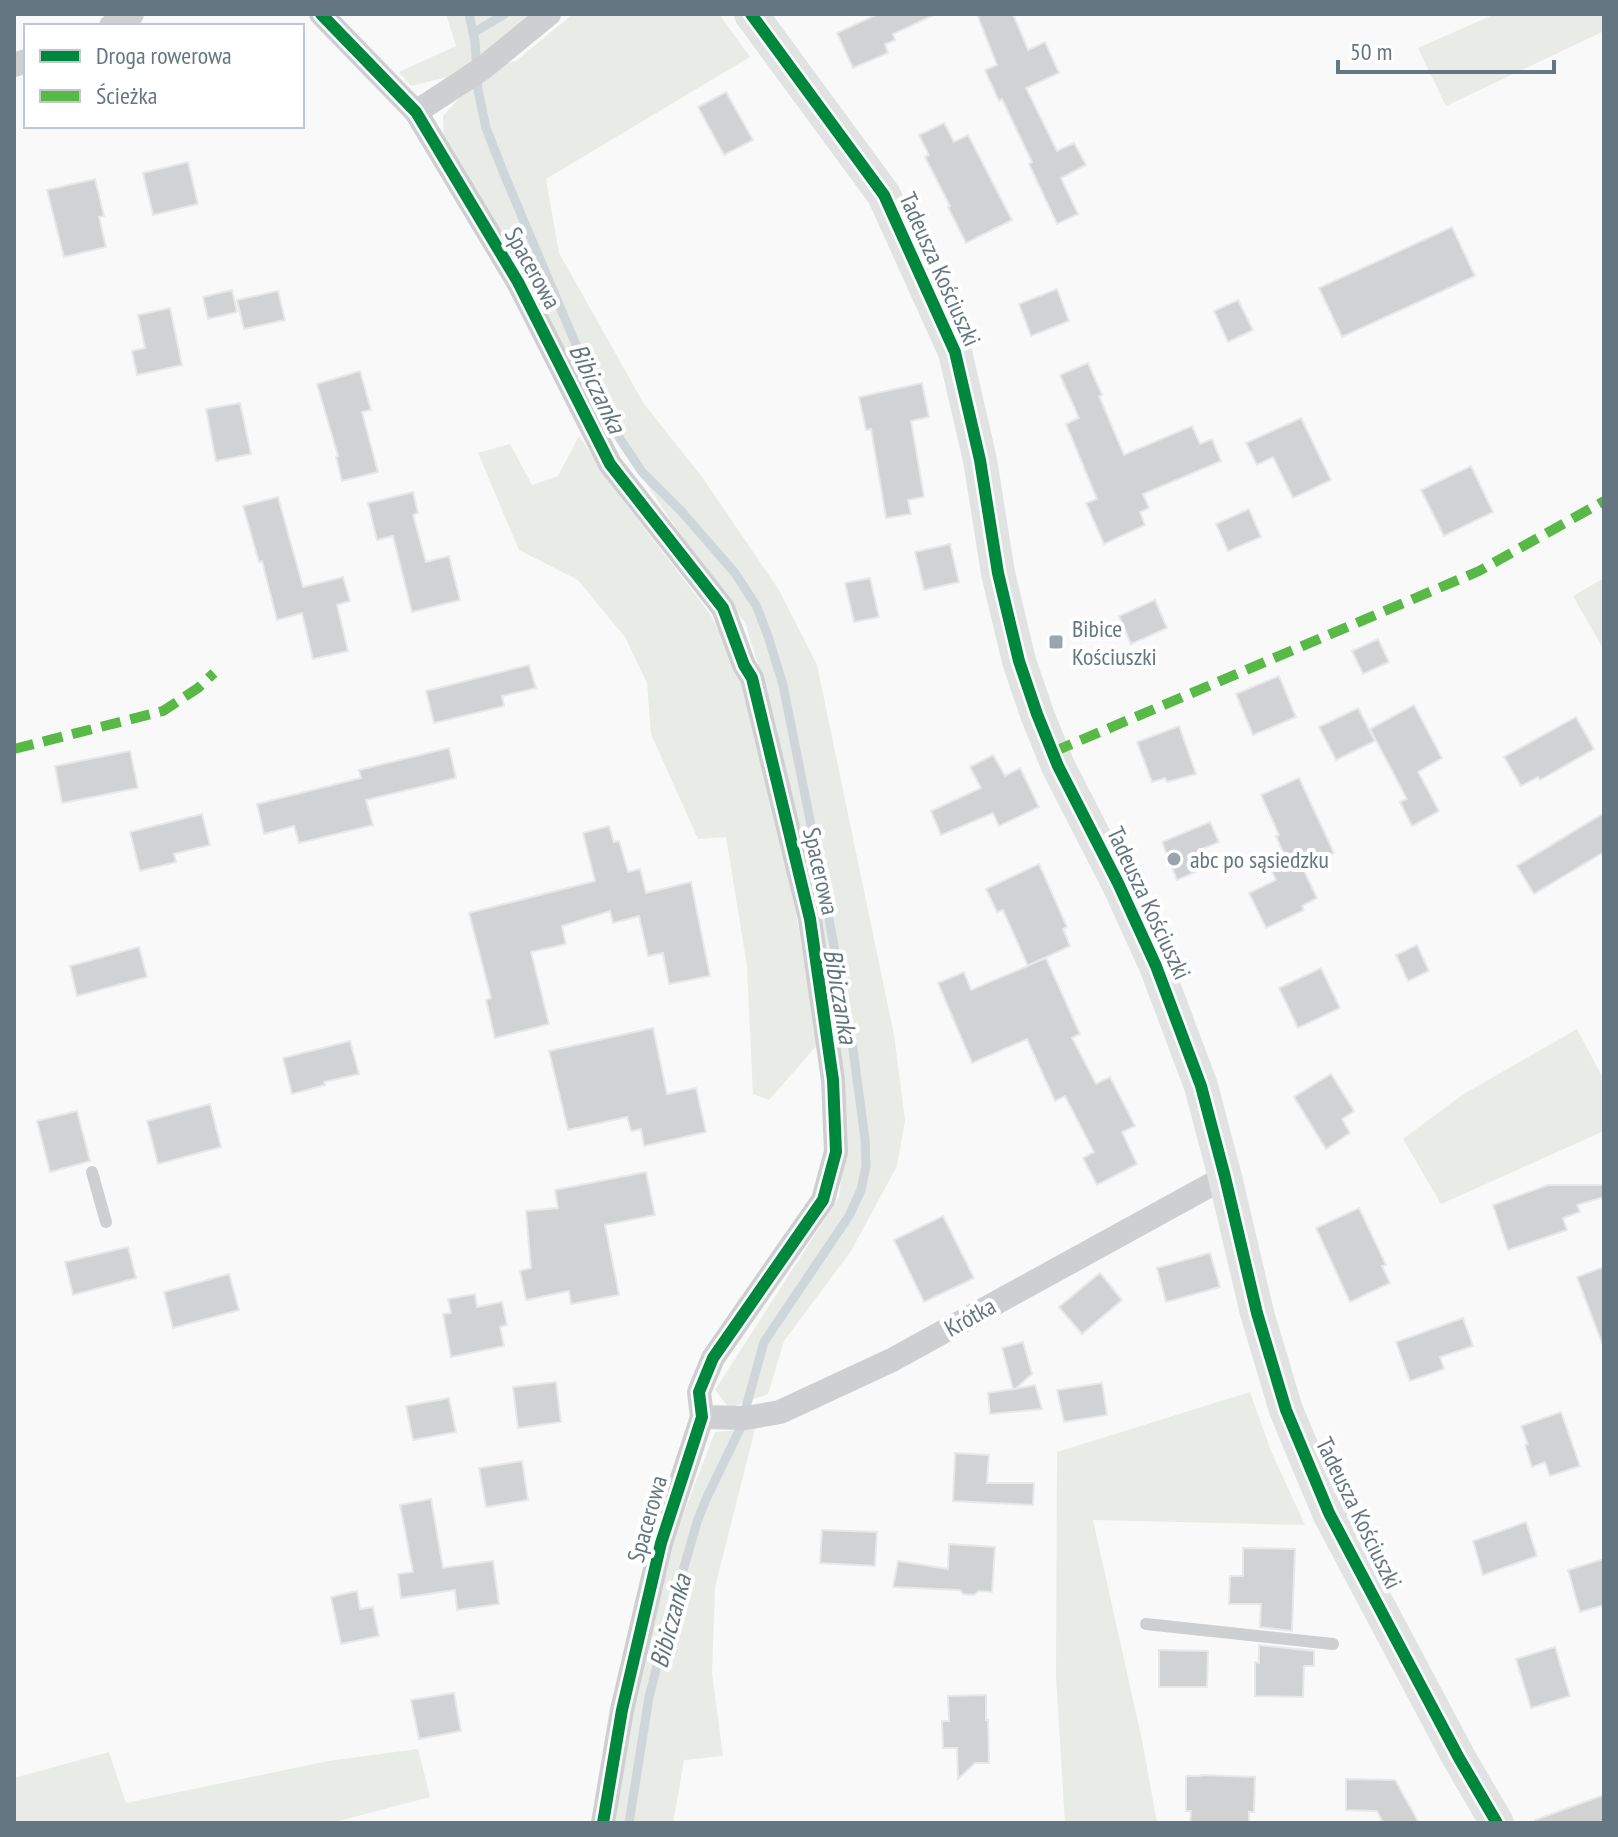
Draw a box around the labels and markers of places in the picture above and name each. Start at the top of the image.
place label: Bibice Kościuszki [1072,613,1157,672]
marker: Bibice Kościuszki [1047,633,1065,651]
place label: abc po sąsiedzku [1190,844,1329,875]
marker: abc po sąsiedzku [1165,850,1183,868]

